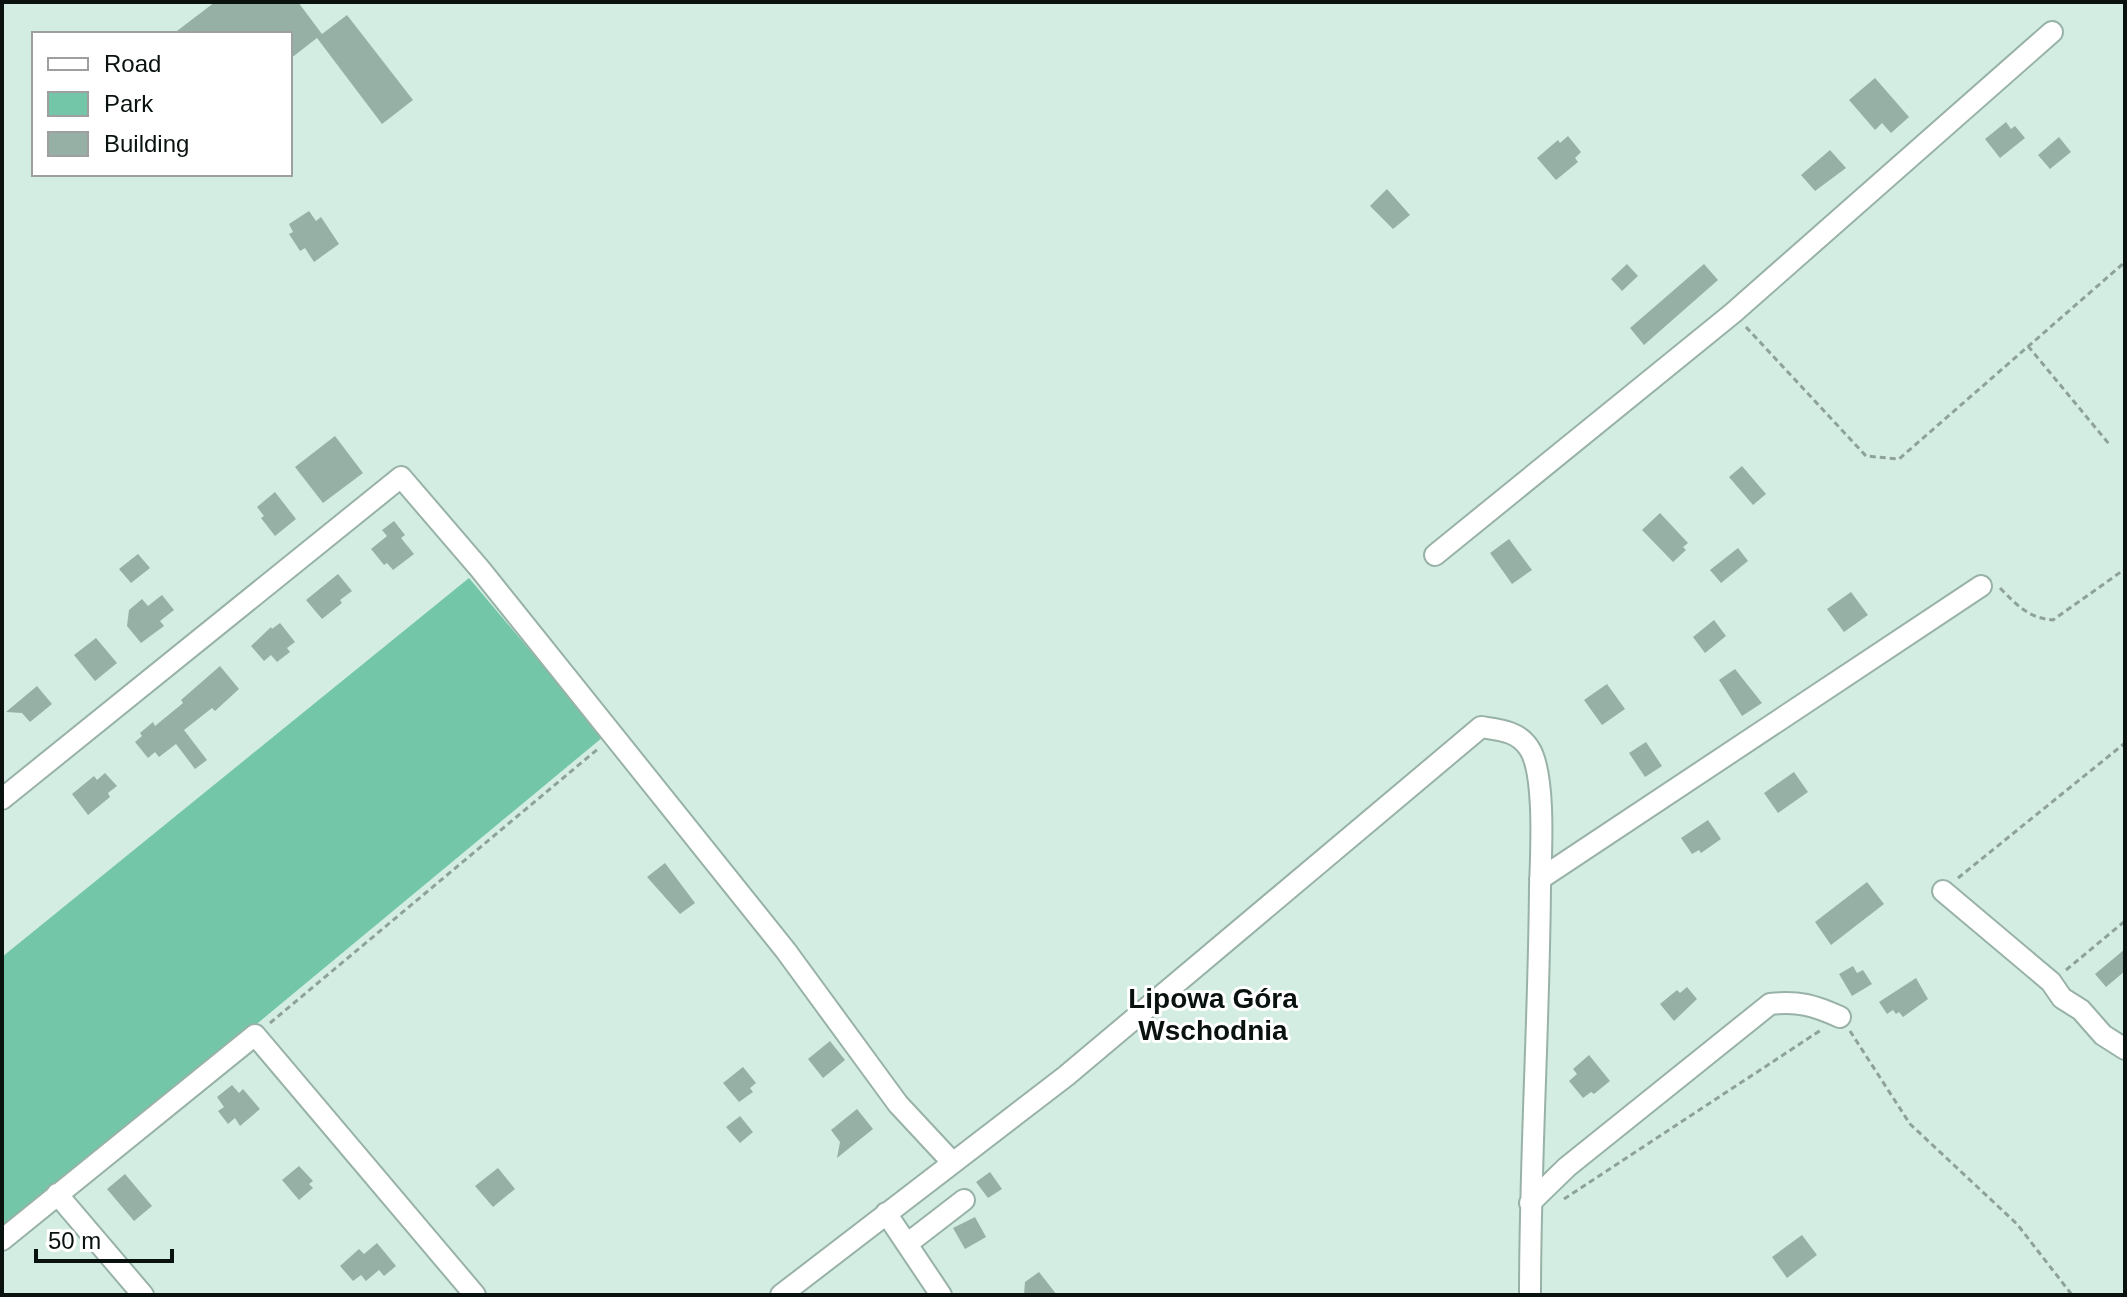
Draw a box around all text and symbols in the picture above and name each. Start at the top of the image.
legend [32,32,292,176]
text: Road [104,50,161,77]
text: Park [104,90,154,117]
text: Building [104,130,189,157]
district label: Lipowa Góra Wschodnia [1128,983,1298,1046]
scale bar [36,1213,172,1263]
text: 50 m [48,1227,101,1254]

